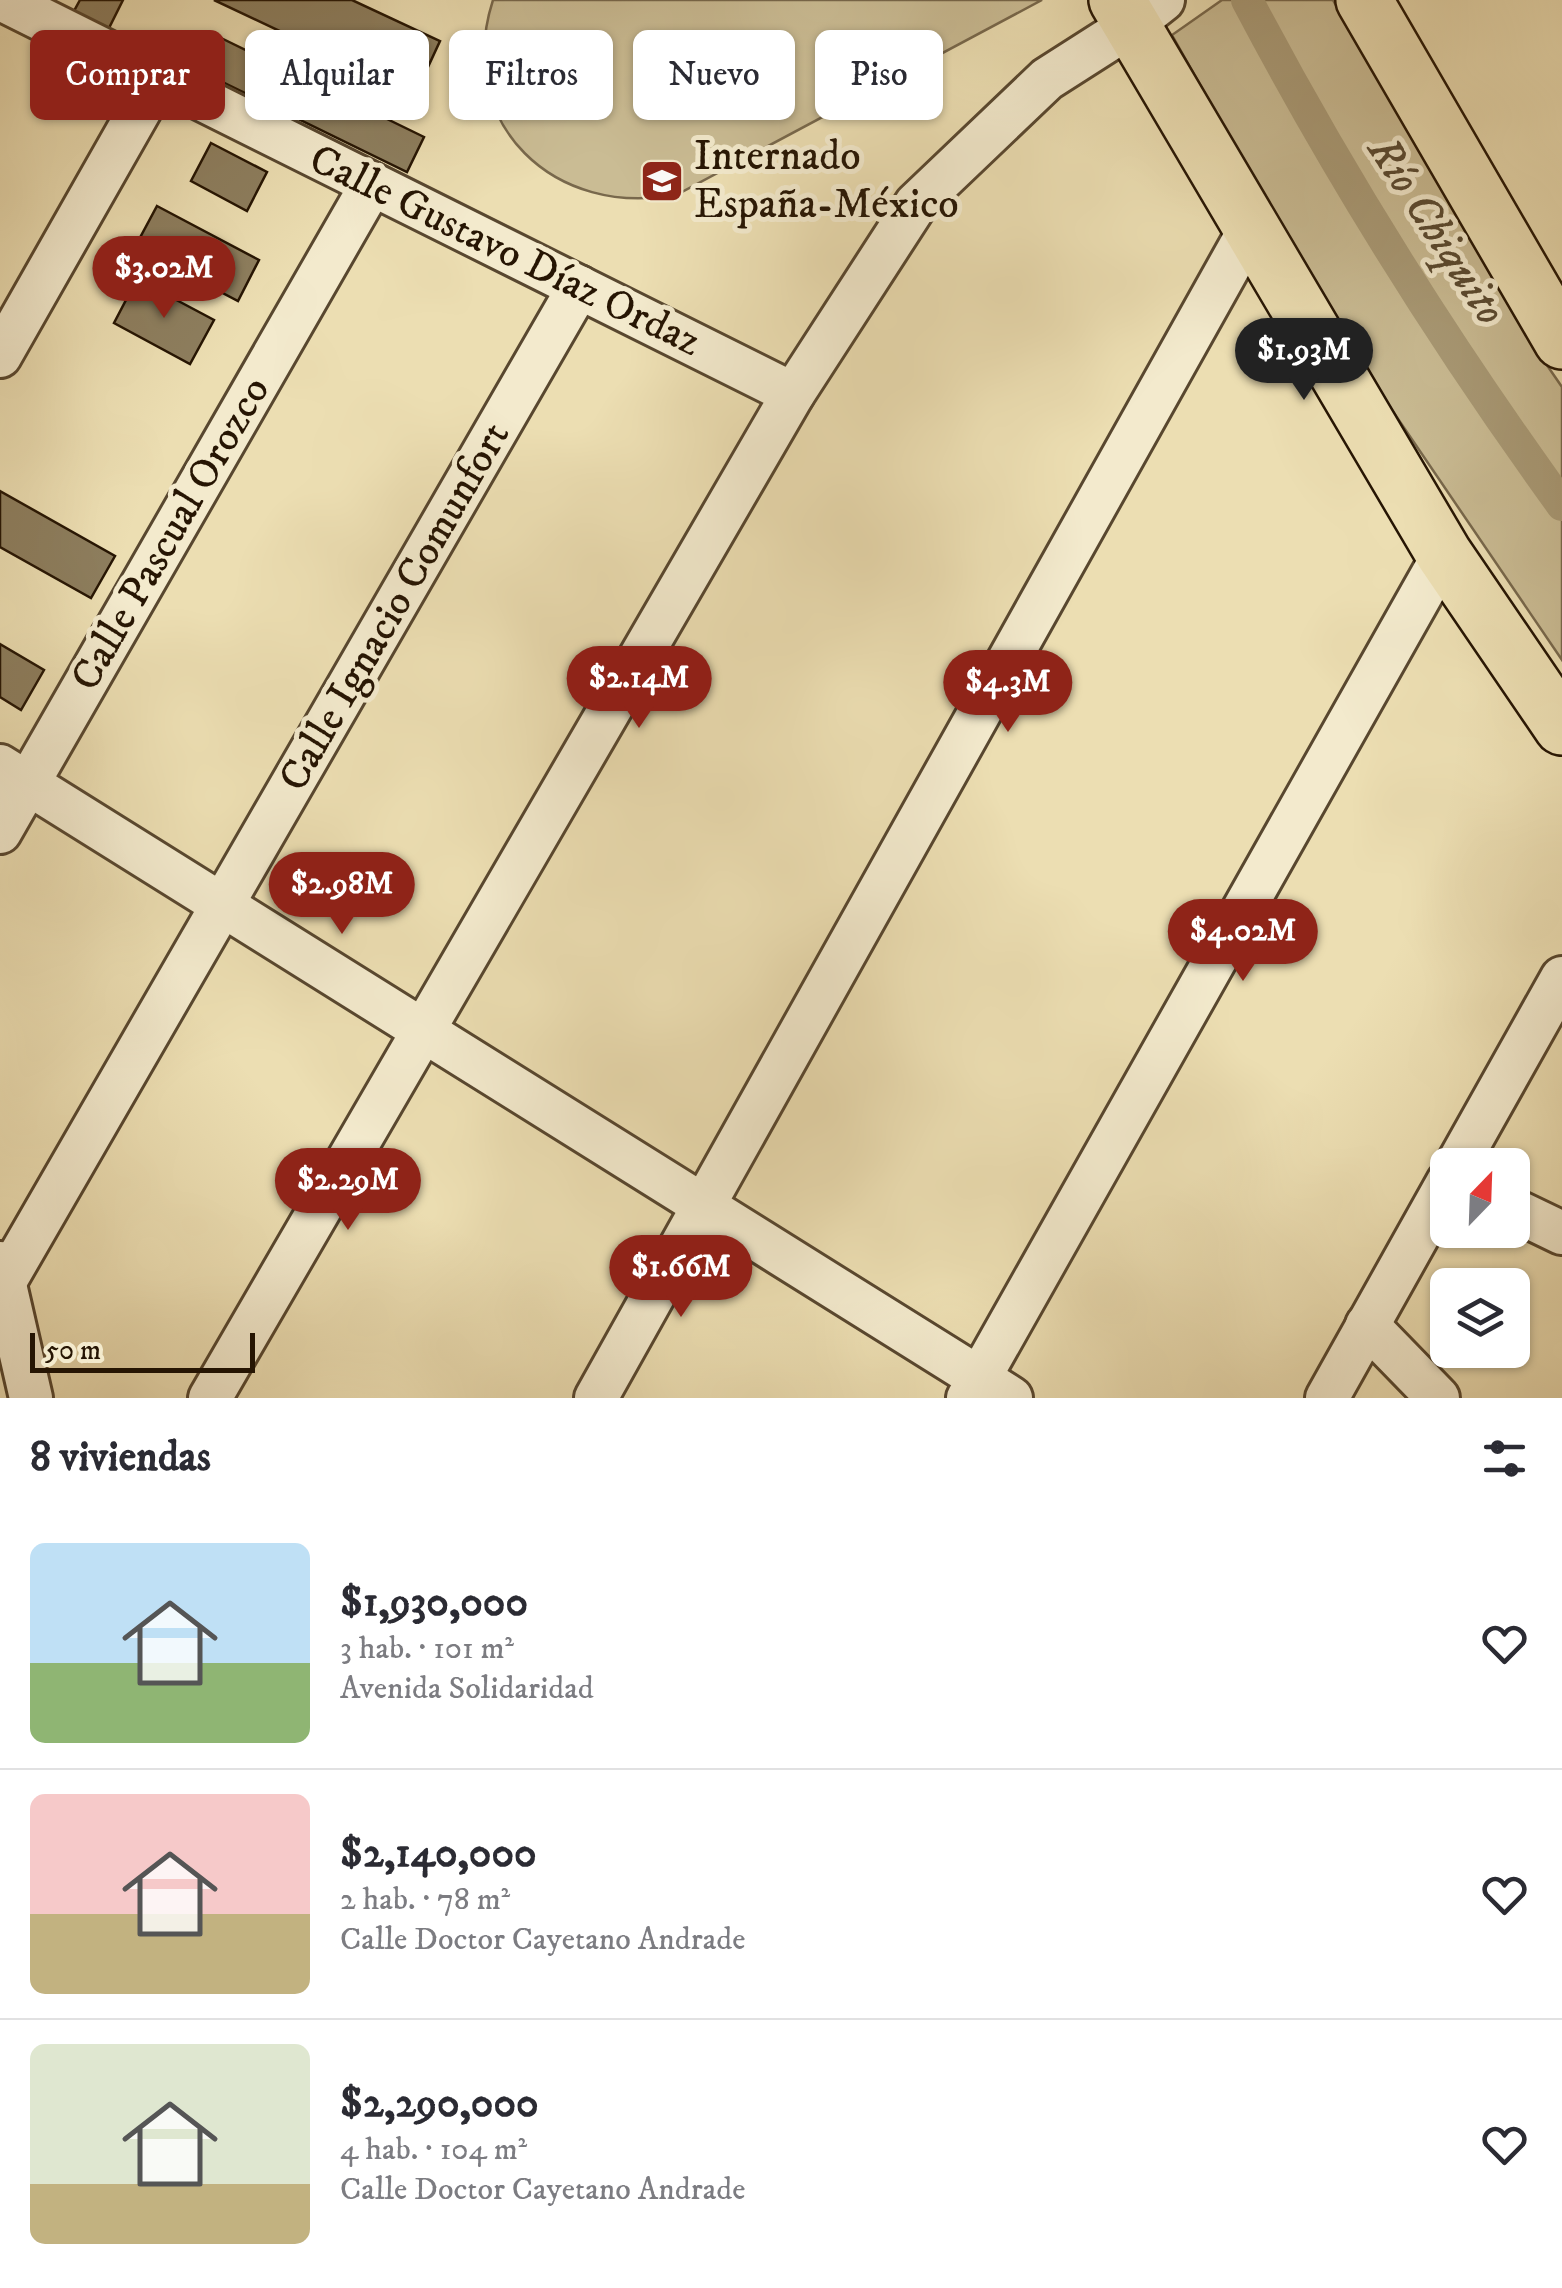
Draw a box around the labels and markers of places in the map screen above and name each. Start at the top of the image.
place label: Internado España-México [694,131,959,231]
school or university icon: Internado España-México [639,158,685,204]
pin: $3.02M [83,236,245,321]
pin: $1.93M [1223,318,1385,403]
pin: $2.14M [558,646,720,731]
pin: $4.3M [938,650,1078,735]
pin: $2.98M [261,852,423,937]
pin: $4.02M [1162,899,1324,984]
pin: $2.29M [267,1148,429,1233]
pin: $1.66M [600,1235,762,1320]

